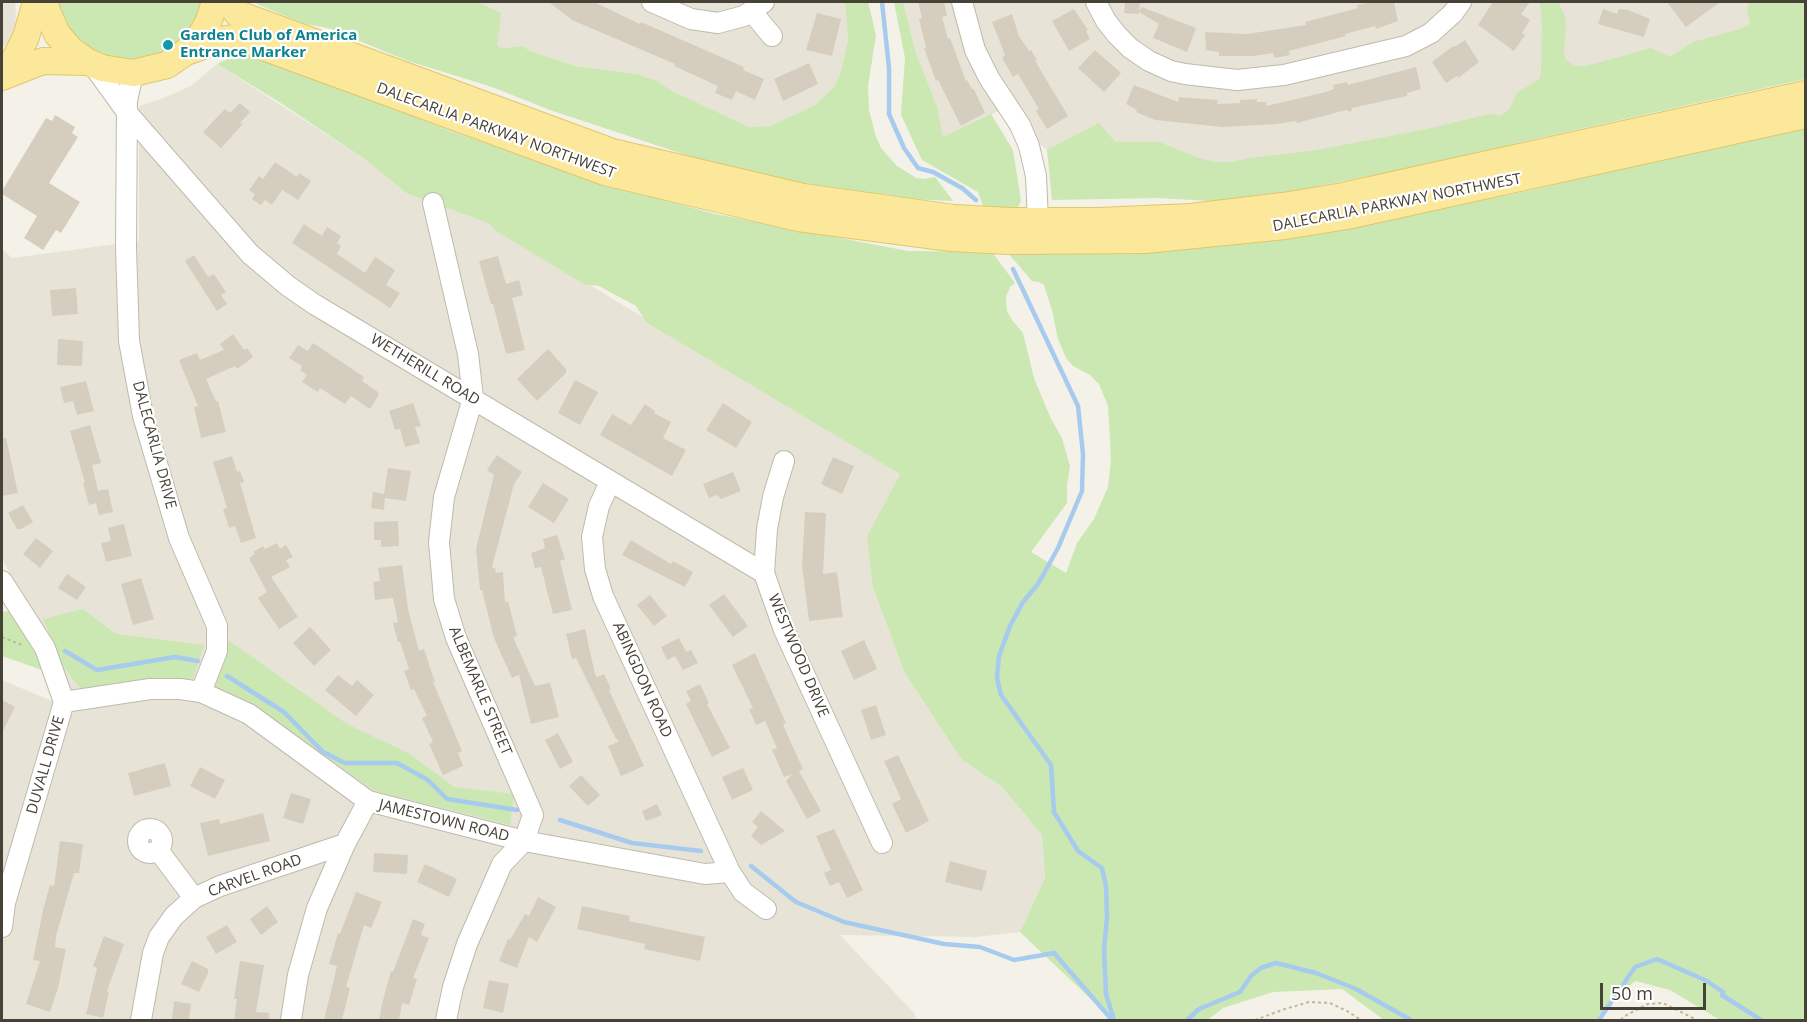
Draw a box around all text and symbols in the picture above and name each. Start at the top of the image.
place label: Garden Club of America Entrance Marker [180,27,357,62]
marker: Garden Club of America Entrance Marker [161,38,175,52]
street label: DALECARLIA PARKWAY NORTHWEST [374,79,618,183]
street label: DALECARLIA PARKWAY NORTHWEST [1271,170,1523,236]
street label: WETHERILL ROAD [367,330,483,410]
street label: DALECARLIA DRIVE [128,379,180,511]
street label: WESTWOOD DRIVE [764,592,832,720]
street label: ABINGDON ROAD [608,619,676,741]
street label: ALBEMARLE STREET [445,624,515,758]
street label: DUVALL DRIVE [23,714,69,816]
street label: JAMESTOWN ROAD [377,796,511,846]
street label: CARVEL ROAD [206,851,304,901]
scale bar [1603,971,1710,1009]
text: 50 m [1611,981,1653,1005]

